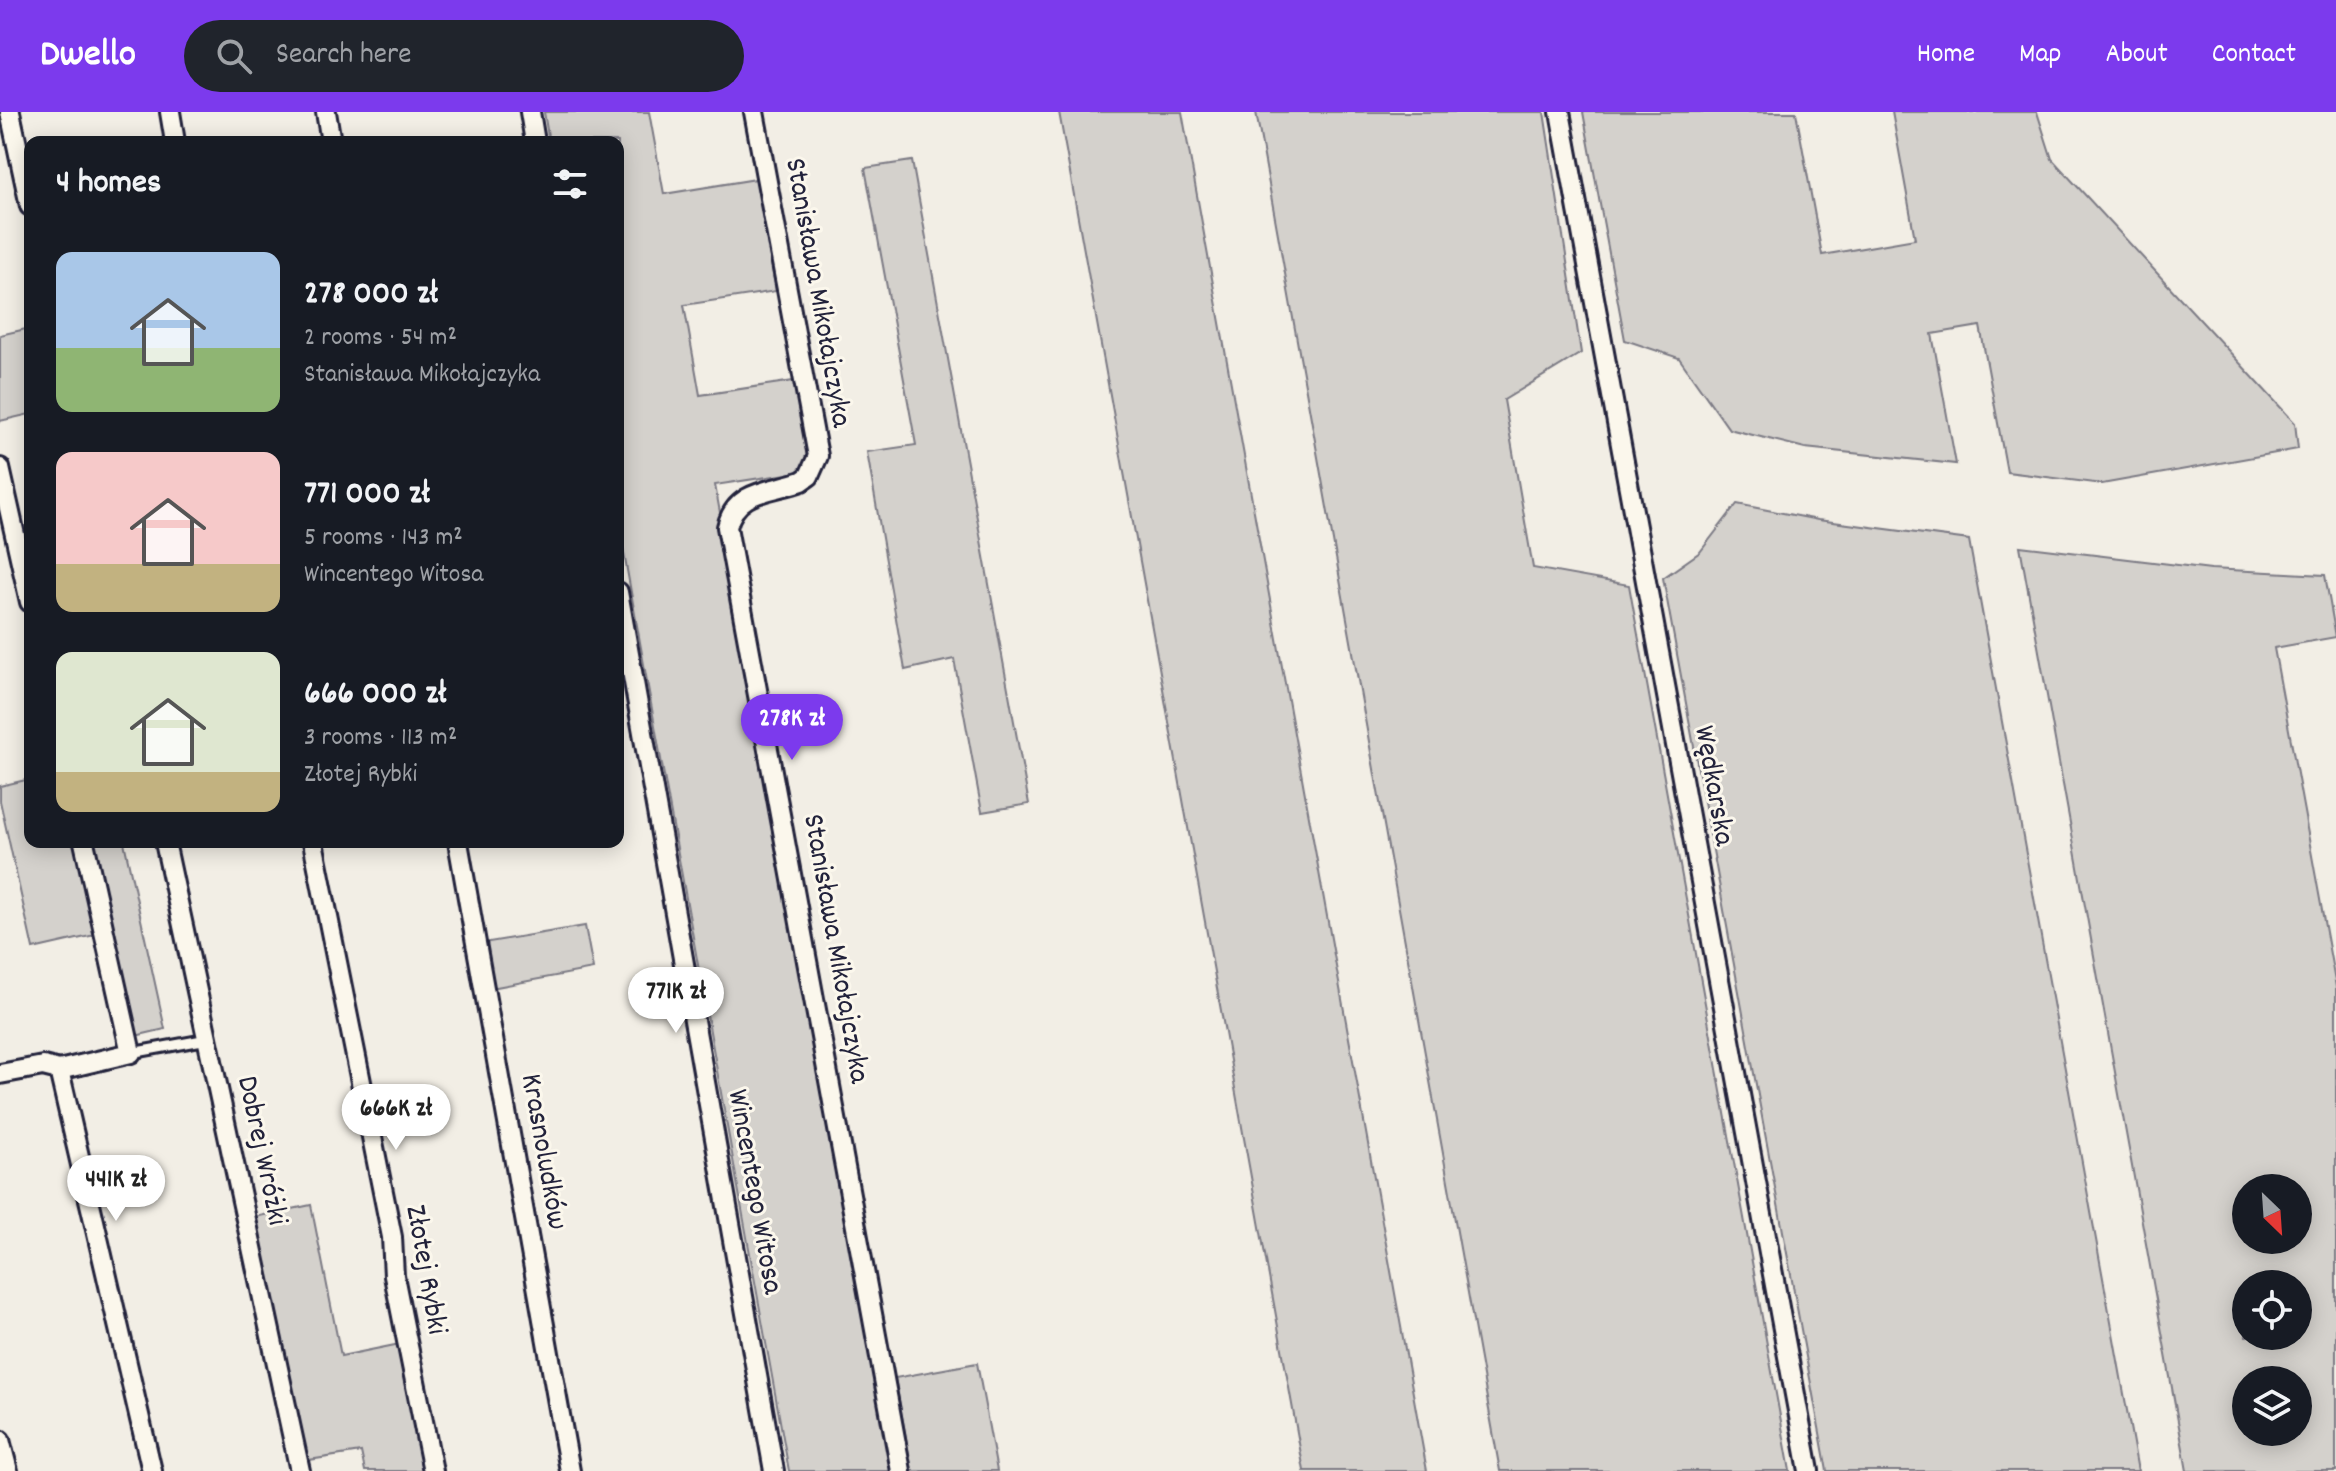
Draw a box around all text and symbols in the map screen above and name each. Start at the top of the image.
search box [184,20,744,92]
text: Dwello [40,29,136,84]
icon: search [212,34,256,78]
text: Search here [276,35,411,78]
text: Home [1917,36,1975,76]
text: Map [2019,36,2061,76]
text: About [2105,36,2168,76]
text: Contact [2212,36,2296,76]
street label: Stanisława Mikołajczyka [771,155,861,432]
text: 4 homes [56,160,161,209]
icon: filters [548,162,592,206]
text: 278 000 zł [304,271,438,320]
icon: home [120,284,216,380]
text: 2 rooms · 54 m² [304,320,457,357]
text: Stanisława Mikołajczyka [304,357,540,394]
text: 771 000 zł [304,471,430,520]
icon: home [120,484,216,580]
text: 5 rooms · 143 m² [304,520,463,557]
text: Wincentego Witosa [304,557,484,594]
text: 666 000 zł [304,671,447,720]
icon: home [120,684,216,780]
pin: 278K zł [718,694,866,762]
text: 278K zł [759,701,825,738]
text: 3 rooms · 113 m² [304,720,457,757]
street label: Wędkarska [1680,723,1744,850]
text: Złotej Rybki [304,757,417,794]
street label: Stanisława Mikołajczyka [789,811,879,1088]
pin: 771K zł [602,967,750,1035]
text: 771K zł [646,974,706,1011]
street label: Krasnoludków [507,1070,577,1234]
street label: Dobrej Wróżki [223,1072,297,1230]
pin: 666K zł [322,1084,470,1152]
street label: Wincentego Witosa [714,1086,792,1299]
text: 666K zł [360,1091,432,1128]
pin: 441K zł [42,1155,190,1223]
text: 441K zł [85,1162,147,1199]
north arrow [2232,1174,2312,1254]
map controls [2232,1174,2312,1446]
street label: Złotej Rybki [391,1202,457,1338]
button: locate [2232,1270,2312,1350]
button: layers [2232,1366,2312,1446]

